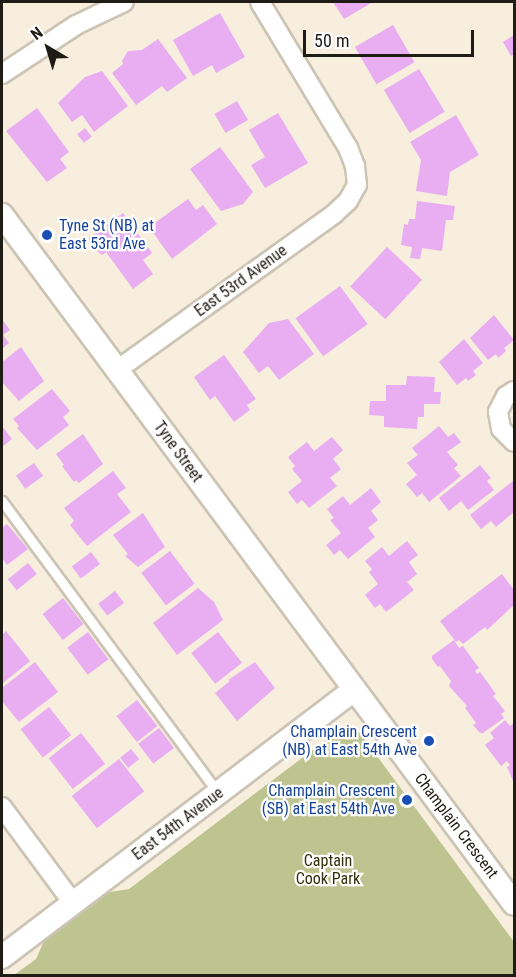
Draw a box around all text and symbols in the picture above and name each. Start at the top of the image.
north arrow [18,18,78,78]
scale bar [306,18,477,56]
text: N [27,23,46,44]
text: 50 m [314,30,349,51]
place label: Tyne St (NB) at East 53rd Ave [59,216,154,254]
marker: Tyne St (NB) at East 53rd Ave [40,228,54,242]
street label: East 53rd Avenue [191,241,291,321]
street label: Tyne Street [149,418,207,486]
place label: Champlain Crescent (NB) at East 54th Ave [282,722,417,760]
marker: Champlain Crescent (NB) at East 54th Ave [422,734,436,748]
street label: Champlain Crescent [410,770,502,882]
place label: Champlain Crescent (SB) at East 54th Ave [262,781,395,819]
street label: East 54th Avenue [129,783,227,865]
marker: Champlain Crescent (SB) at East 54th Ave [400,793,414,807]
park label: Captain Cook Park [296,851,360,889]

